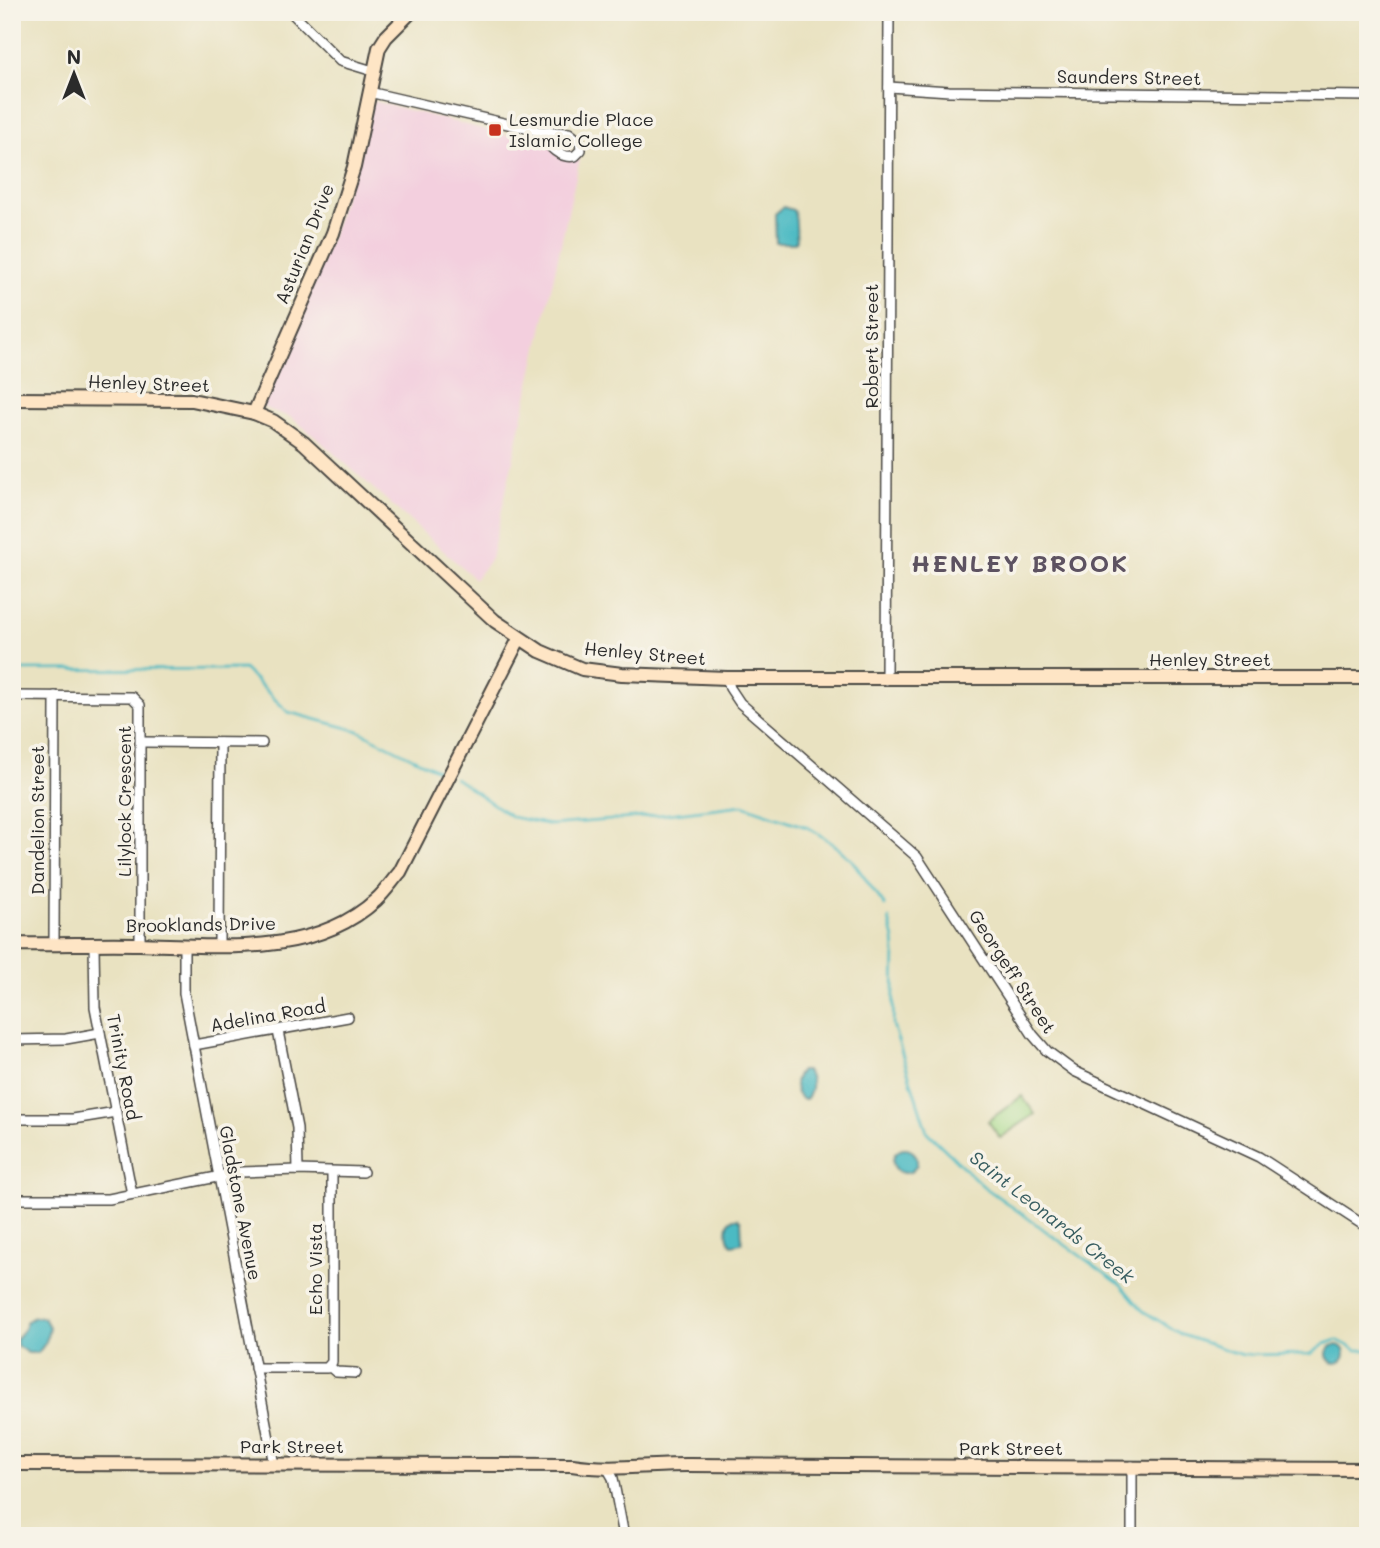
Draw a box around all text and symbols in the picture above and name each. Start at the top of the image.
north arrow [38,38,108,108]
text: N [67,44,81,69]
street label: Saunders Street [1057,64,1201,90]
place label: Lesmurdie Place Islamic College [509,107,654,152]
marker: Lesmurdie Place Islamic College [487,122,503,138]
street label: Asturian Drive [269,180,339,307]
street label: Robert Street [859,284,883,408]
street label: Henley Street [88,369,210,397]
district label: HENLEY BROOK [911,547,1129,578]
street label: Henley Street [583,636,707,670]
street label: Henley Street [1149,647,1271,671]
street label: Lilylock Crescent [112,725,136,877]
street label: Dandelion Street [25,745,49,895]
street label: Georgeff Street [964,905,1062,1038]
street label: Brooklands Drive [126,911,276,937]
street label: Adelina Road [208,993,327,1037]
street label: Trinity Road [102,1012,146,1122]
street label: Gladstone Avenue [214,1123,268,1282]
water label: Saint Leonards Creek [965,1144,1140,1289]
street label: Echo Vista [303,1223,327,1315]
street label: Park Street [240,1434,344,1458]
street label: Park Street [959,1436,1063,1460]

